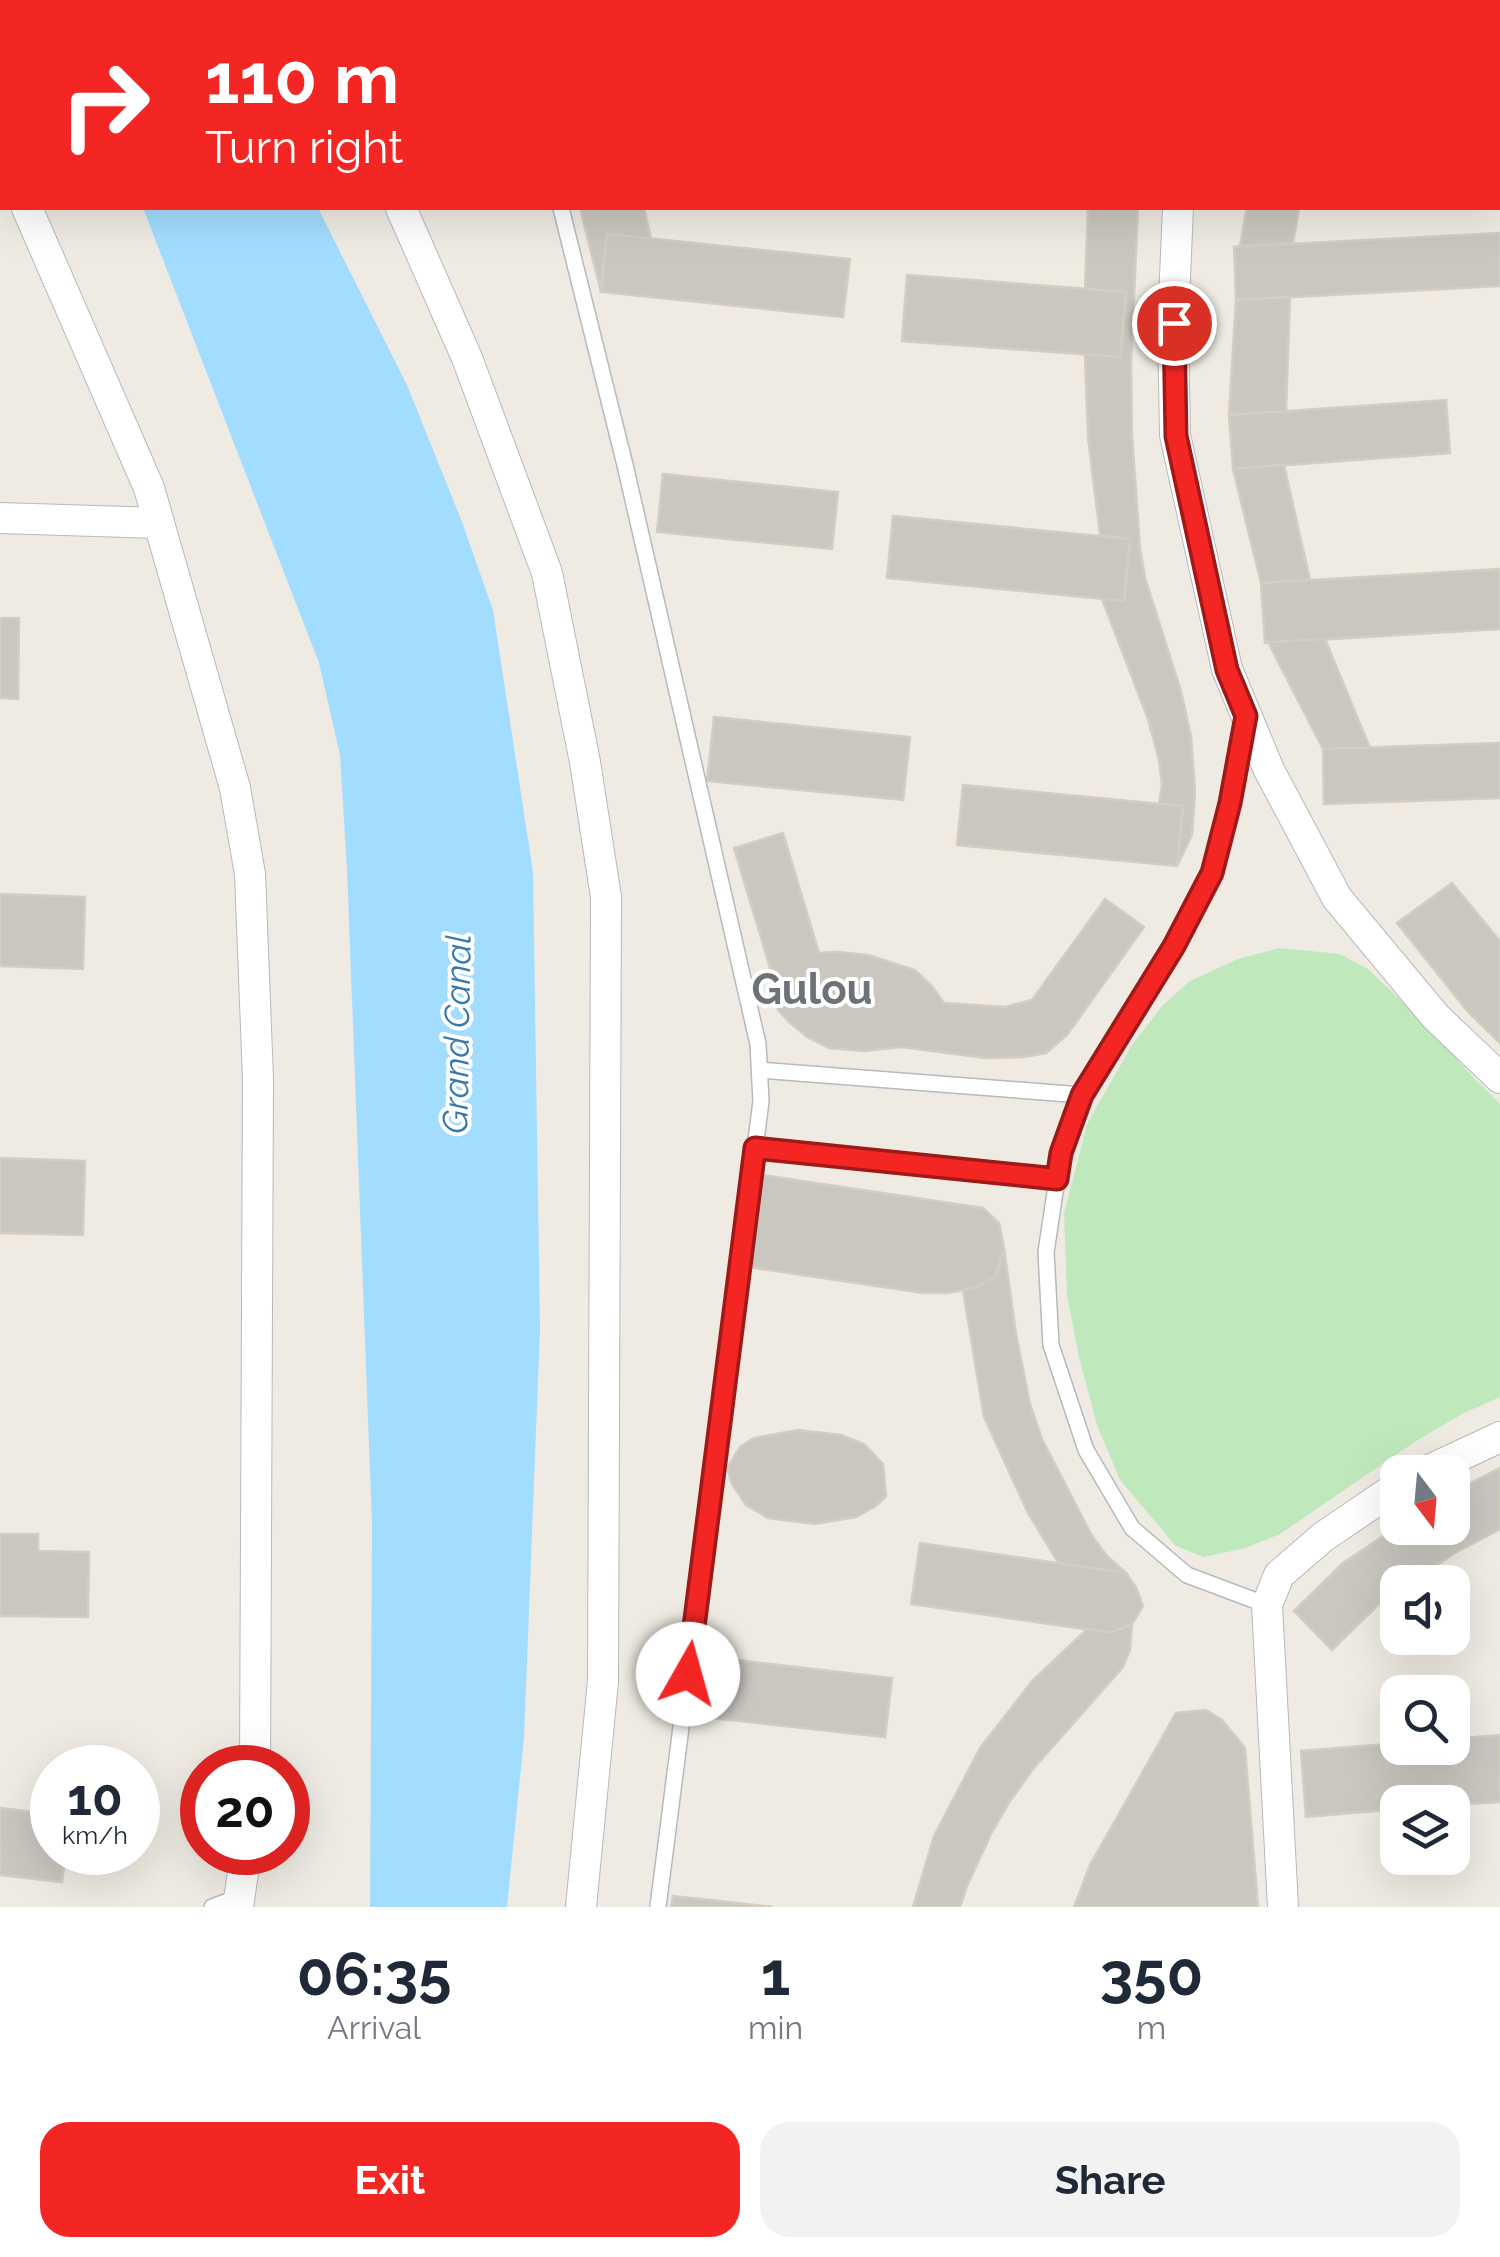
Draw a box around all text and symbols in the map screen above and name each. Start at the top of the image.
text: 110 m [205,37,399,119]
icon: right [40,40,170,170]
text: Turn right [205,121,403,174]
pin [1132,281,1217,366]
icon: arrive [1147,296,1202,351]
water label: Grand Canal [434,934,479,1134]
district label: Gulou [751,965,873,1014]
north arrow [1380,1455,1470,1545]
map controls [1380,1455,1470,1875]
button: sound [1380,1565,1470,1655]
position arrow [636,1622,740,1726]
button: search [1380,1675,1470,1765]
speed limit sign: 20 [180,1745,310,1875]
text: 10 [67,1768,123,1827]
button: layers [1380,1785,1470,1875]
text: km/h [62,1820,128,1850]
text: 06:35 [297,1939,451,2009]
text: 1 [761,1939,790,2009]
text: 350 [1100,1939,1203,2009]
text: Arrival [327,2009,421,2046]
text: min [748,2009,803,2046]
text: m [1137,2009,1166,2046]
button: Exit [40,2122,740,2237]
button: Share [760,2122,1460,2237]

